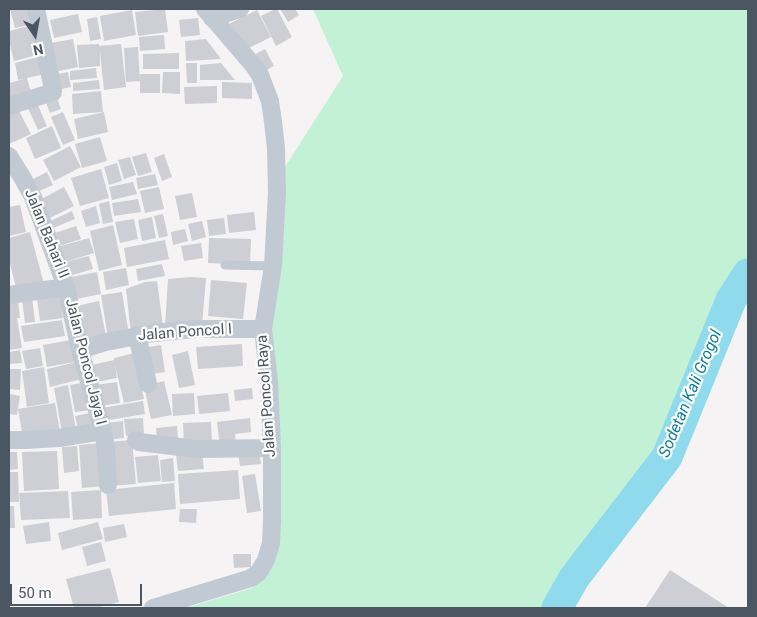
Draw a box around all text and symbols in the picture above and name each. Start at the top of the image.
north arrow [10,10,60,60]
text: N [32,41,45,59]
street label: Jalan Bahari II [20,187,72,281]
street label: Jalan Poncol Jaya I [61,297,109,427]
street label: Jalan Poncol I [137,321,233,345]
water label: Sodetan Kali Grogol [655,327,727,461]
street label: Jalan Poncol Raya [254,334,280,458]
scale bar [12,574,145,606]
text: 50 m [18,584,52,602]

